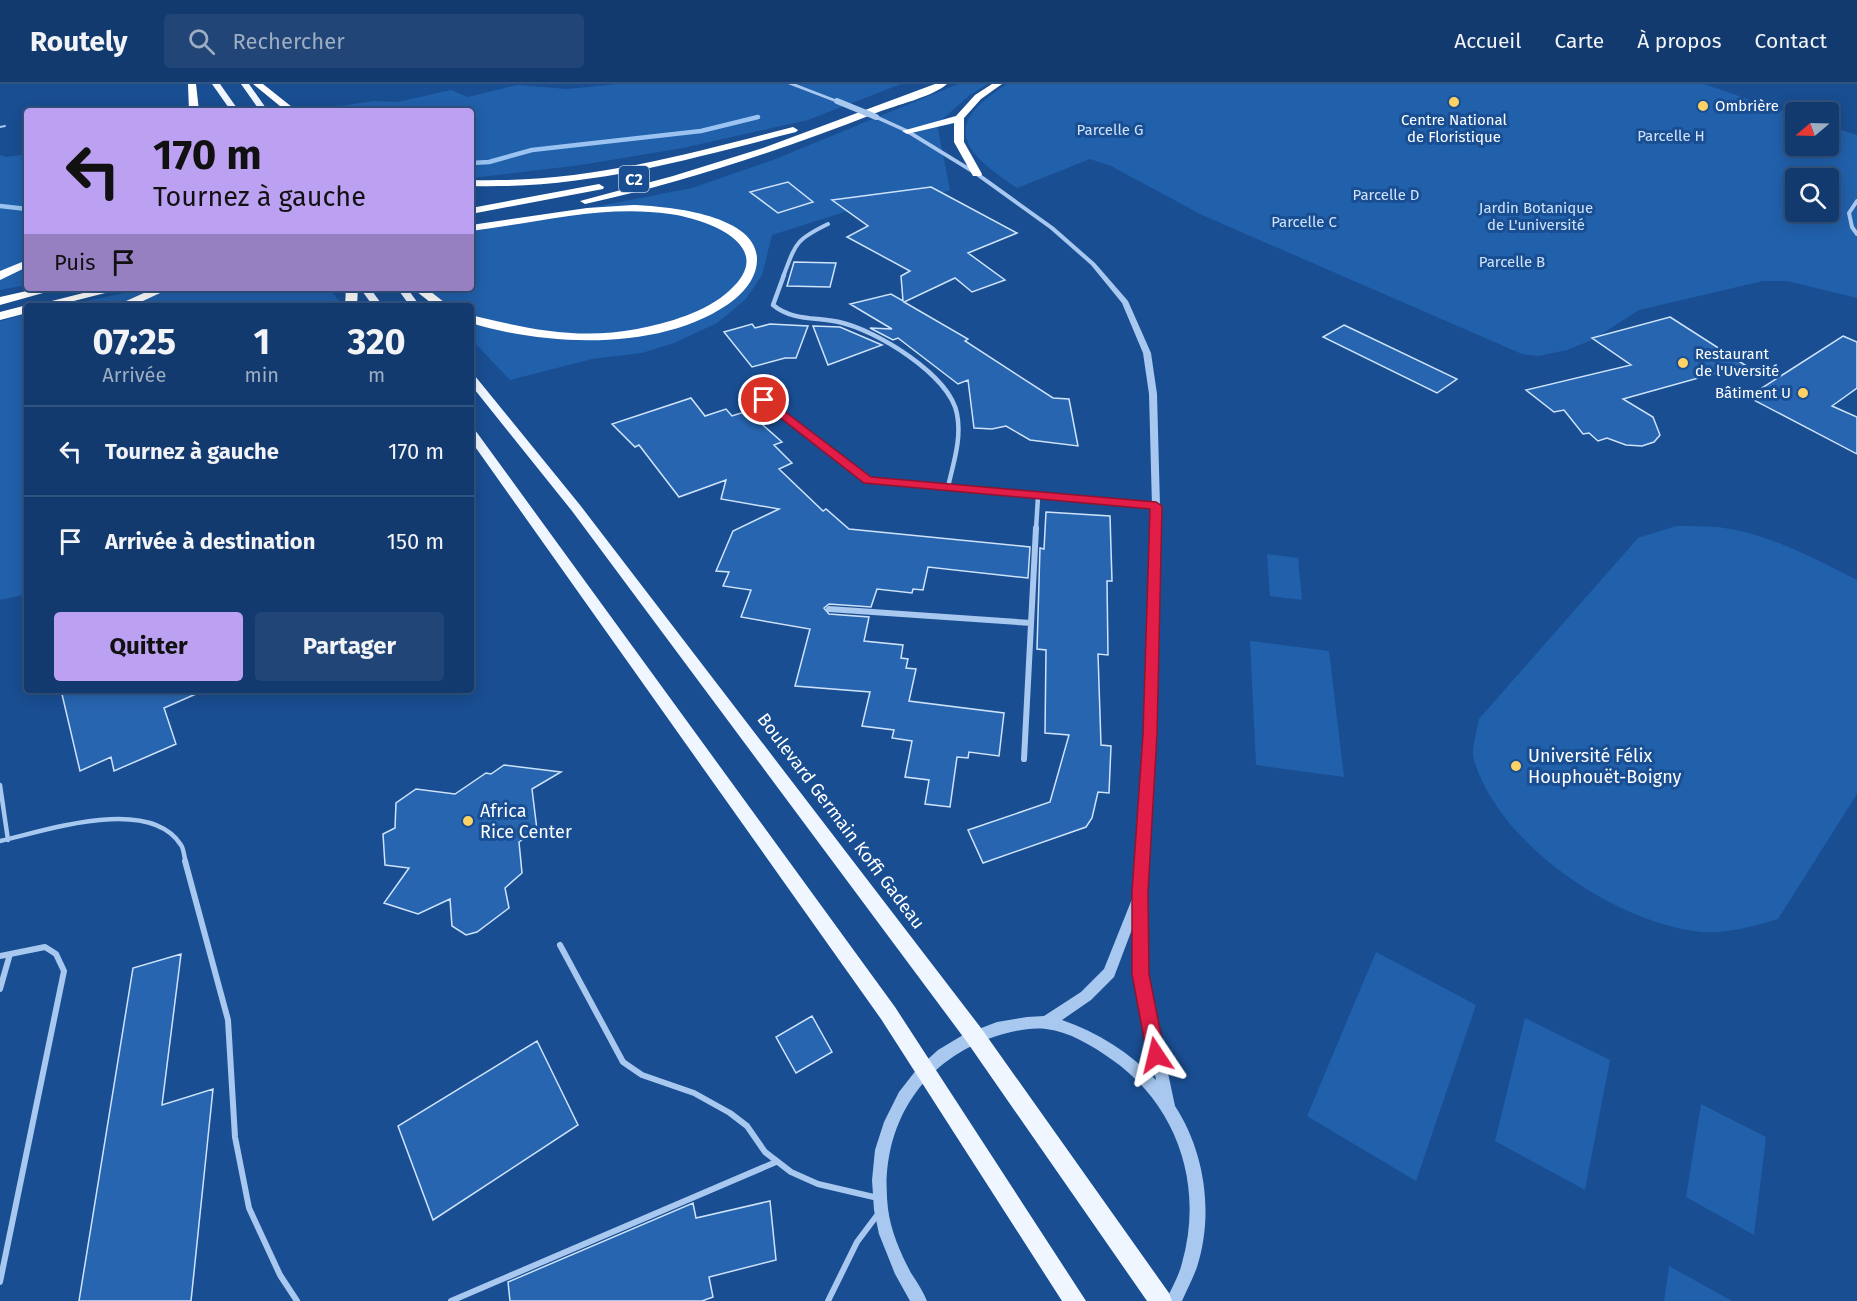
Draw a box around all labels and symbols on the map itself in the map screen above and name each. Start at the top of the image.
marker: Centre National de Floristique [1447,95,1461,109]
place label: Ombrière [1715,97,1779,115]
marker: Ombrière [1696,99,1710,113]
north arrow [1785,102,1839,156]
place label: Centre National de Floristique [1401,111,1508,146]
park label: Parcelle G [1077,121,1143,139]
park label: Parcelle H [1637,127,1705,145]
road number: C2 [619,166,649,192]
park label: Parcelle D [1353,186,1419,204]
park label: Jardin Botanique de L'université [1479,199,1593,234]
park label: Parcelle C [1271,213,1337,231]
park label: Parcelle B [1479,253,1545,271]
place label: Restaurant de l'Uversité [1695,345,1779,380]
marker: Restaurant de l'Uversité [1676,356,1690,370]
pin [738,374,789,425]
place label: Bâtiment U [1715,384,1791,402]
marker: Bâtiment U [1796,386,1810,400]
street label: Boulevard Germain Koffi Gadeau [753,709,929,933]
place label: Université Félix Houphouët-Boigny [1528,745,1682,788]
marker: Université Félix Houphouët-Boigny [1509,759,1523,773]
place label: Africa Rice Center [480,800,572,843]
marker: Africa Rice Center [461,814,475,828]
position arrow [1124,1023,1188,1087]

